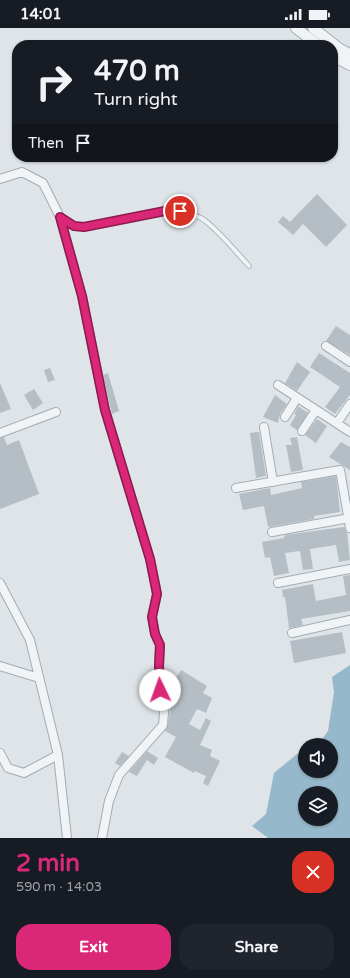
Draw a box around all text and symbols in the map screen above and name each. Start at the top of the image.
text: 14:01 [20,5,62,23]
text: 470 m [94,54,180,88]
icon: right [28,56,80,108]
text: Turn right [94,88,178,110]
icon: arrive [72,132,94,154]
text: Then [28,134,64,152]
pin [163,194,197,228]
icon: arrive [169,200,191,222]
position arrow [139,669,181,711]
map controls [298,738,338,826]
button: sound [298,738,338,778]
button: layers [298,786,338,826]
text: 2 min [16,849,80,878]
button: close [292,851,334,893]
text: 590 m · 14:03 [16,879,102,895]
button: Exit [16,924,171,970]
button: Share [179,924,334,970]

